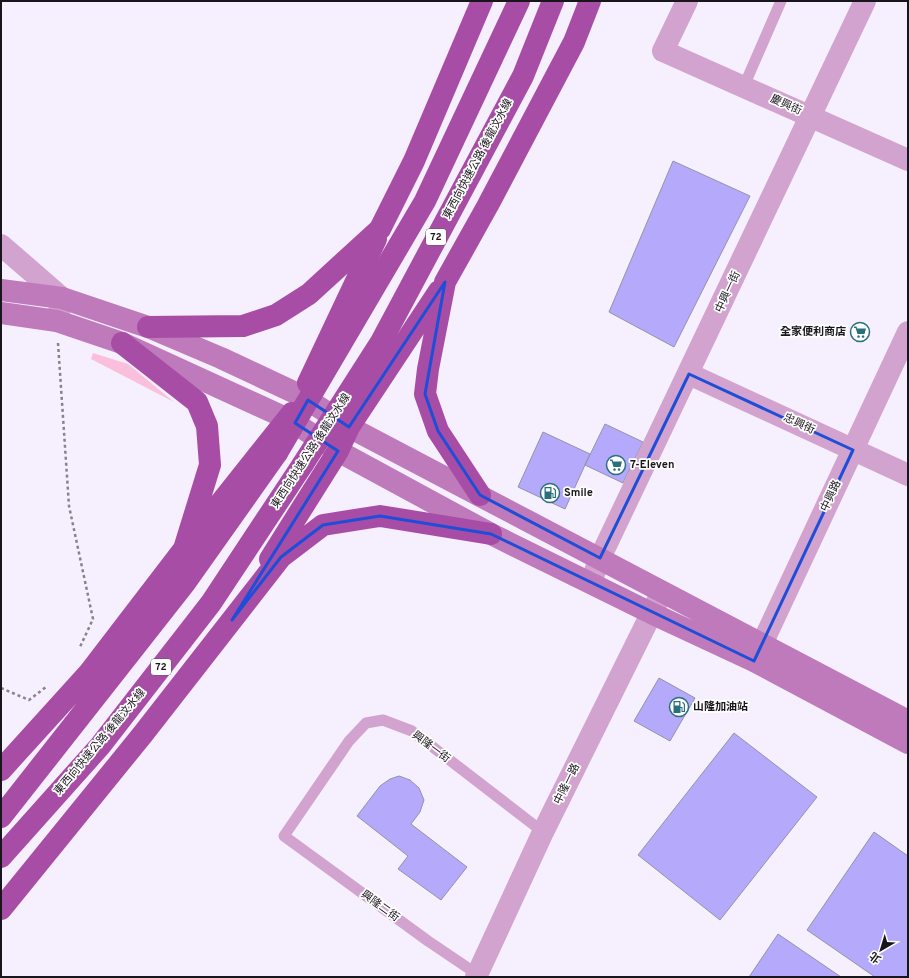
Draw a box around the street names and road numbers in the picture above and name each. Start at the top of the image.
street label: 慶興街 [768,92,804,118]
street label: 東西向快速公路 後龍汶水線 [440,96,516,222]
road number: 72 [426,229,446,245]
street label: 中興一街 [712,269,744,315]
street label: 東西向快速公路 後龍汶水線 [268,391,354,511]
street label: 忠興街 [781,411,817,437]
street label: 中興路 [818,478,844,514]
road number: 72 [151,659,171,675]
street label: 東西向快速公路 後龍汶水線 [51,686,149,798]
street label: 興隆一街 [409,728,453,766]
street label: 中隆一路 [551,761,583,807]
street label: 興隆二街 [358,887,402,925]

